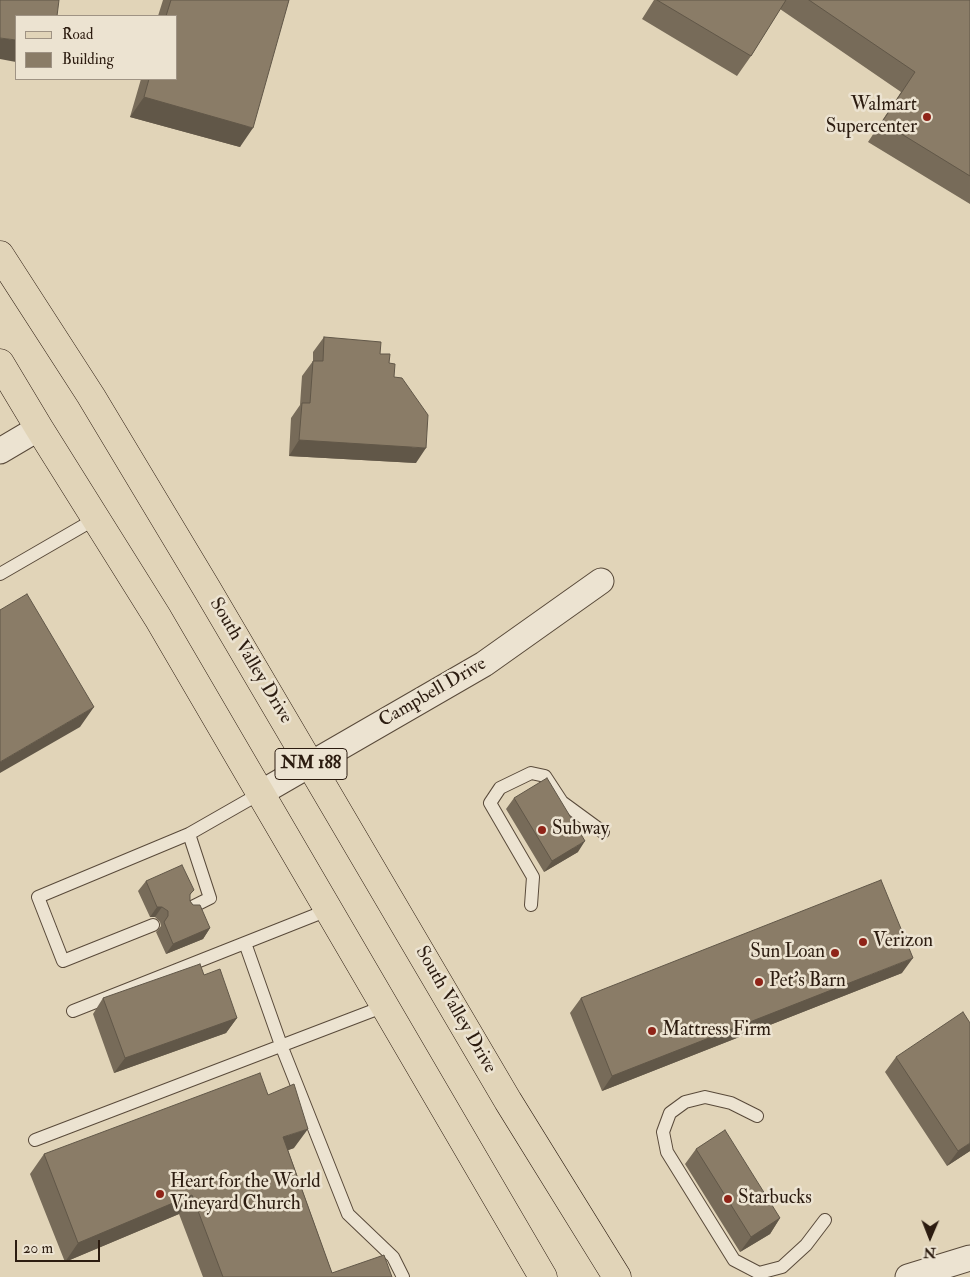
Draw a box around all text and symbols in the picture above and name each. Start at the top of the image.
legend [15,15,178,80]
text: Road [62,25,93,44]
text: Building [62,50,114,69]
place label: Walmart Supercenter [826,95,917,139]
marker: Walmart Supercenter [921,111,933,123]
street label: South Valley Drive [203,594,297,728]
street label: Campbell Drive [375,653,491,733]
road number: NM 188 [275,749,347,780]
place label: Subway [552,819,609,841]
marker: Subway [536,824,548,836]
place label: Verizon [873,931,933,953]
marker: Verizon [857,936,869,948]
street label: South Valley Drive [409,942,501,1078]
place label: Sun Loan [750,942,825,964]
marker: Sun Loan [829,947,841,959]
place label: Pet's Barn [769,971,846,993]
marker: Pet's Barn [753,976,765,988]
place label: Mattress Firm [662,1020,771,1042]
marker: Mattress Firm [646,1025,658,1037]
place label: Heart for the World Vineyard Church [170,1172,321,1216]
marker: Heart for the World Vineyard Church [154,1188,166,1200]
place label: Starbucks [738,1188,812,1210]
marker: Starbucks [722,1193,734,1205]
north arrow [905,1212,955,1262]
scale bar [18,1230,102,1262]
text: 20 m [23,1239,53,1258]
text: N [923,1244,936,1261]

